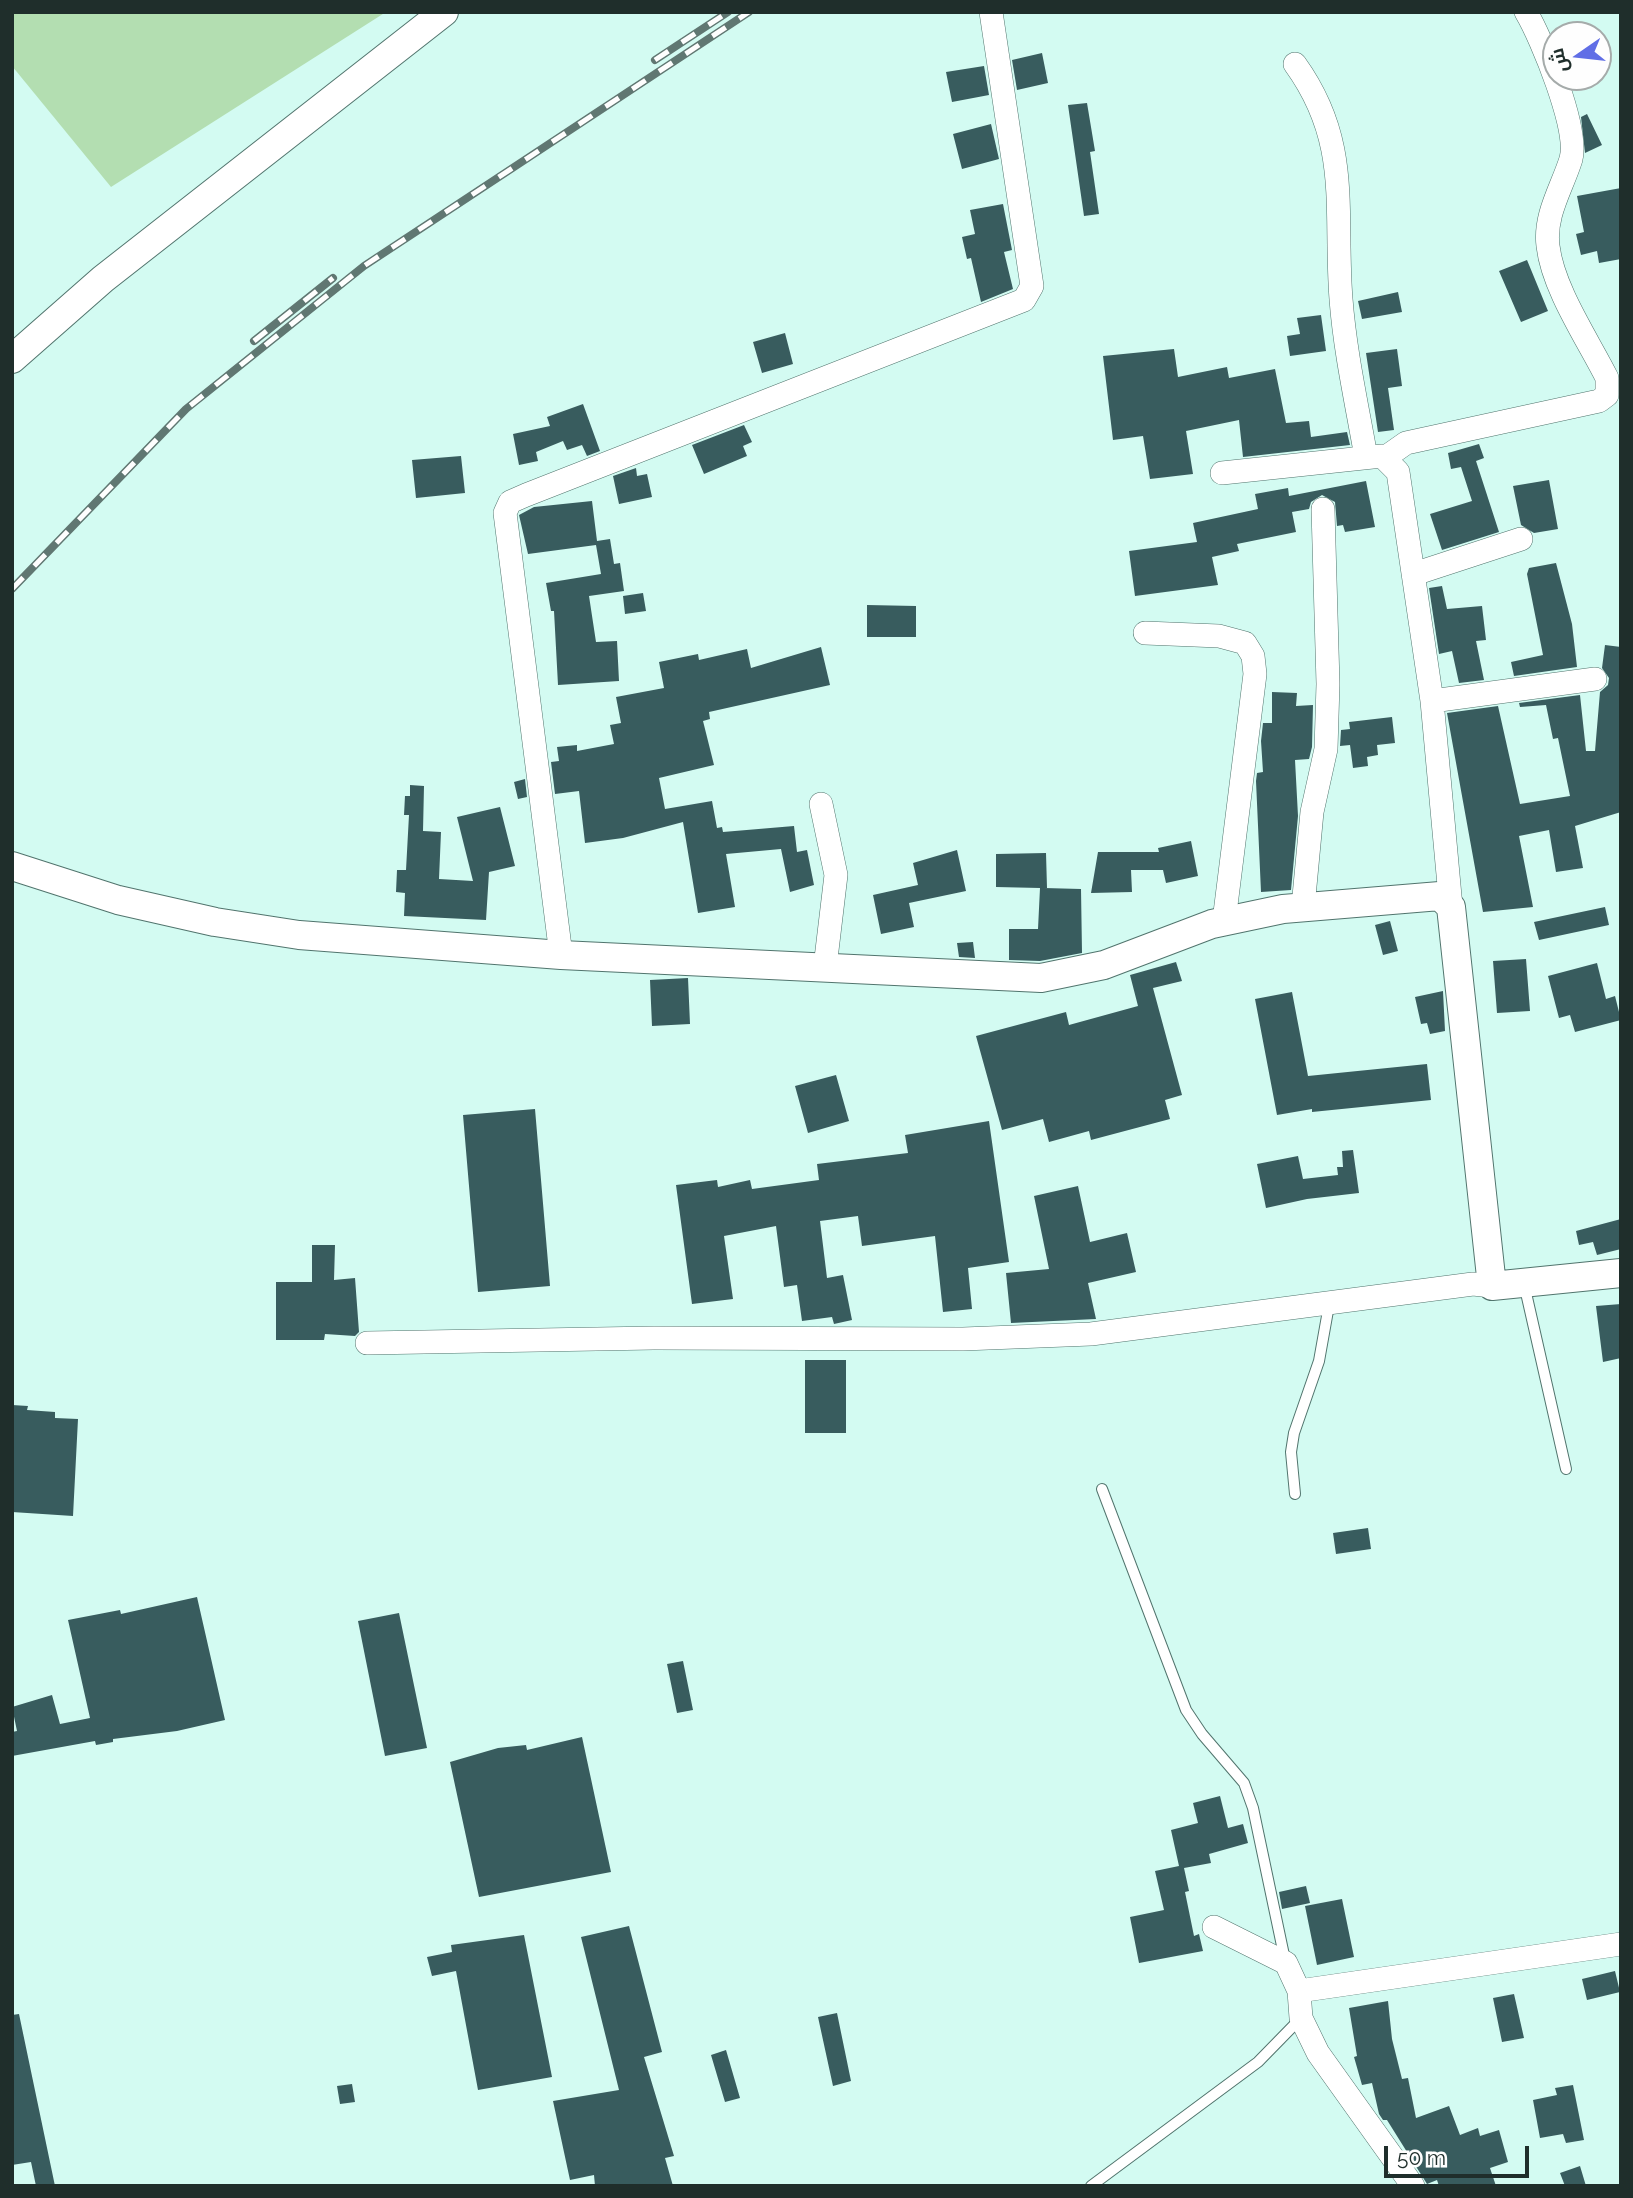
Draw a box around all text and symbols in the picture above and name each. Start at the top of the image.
north arrow [1542,21,1612,91]
text: ش [1545,46,1572,75]
scale bar [1388,2132,1533,2176]
text: 50 m [1397,2145,1446,2170]

